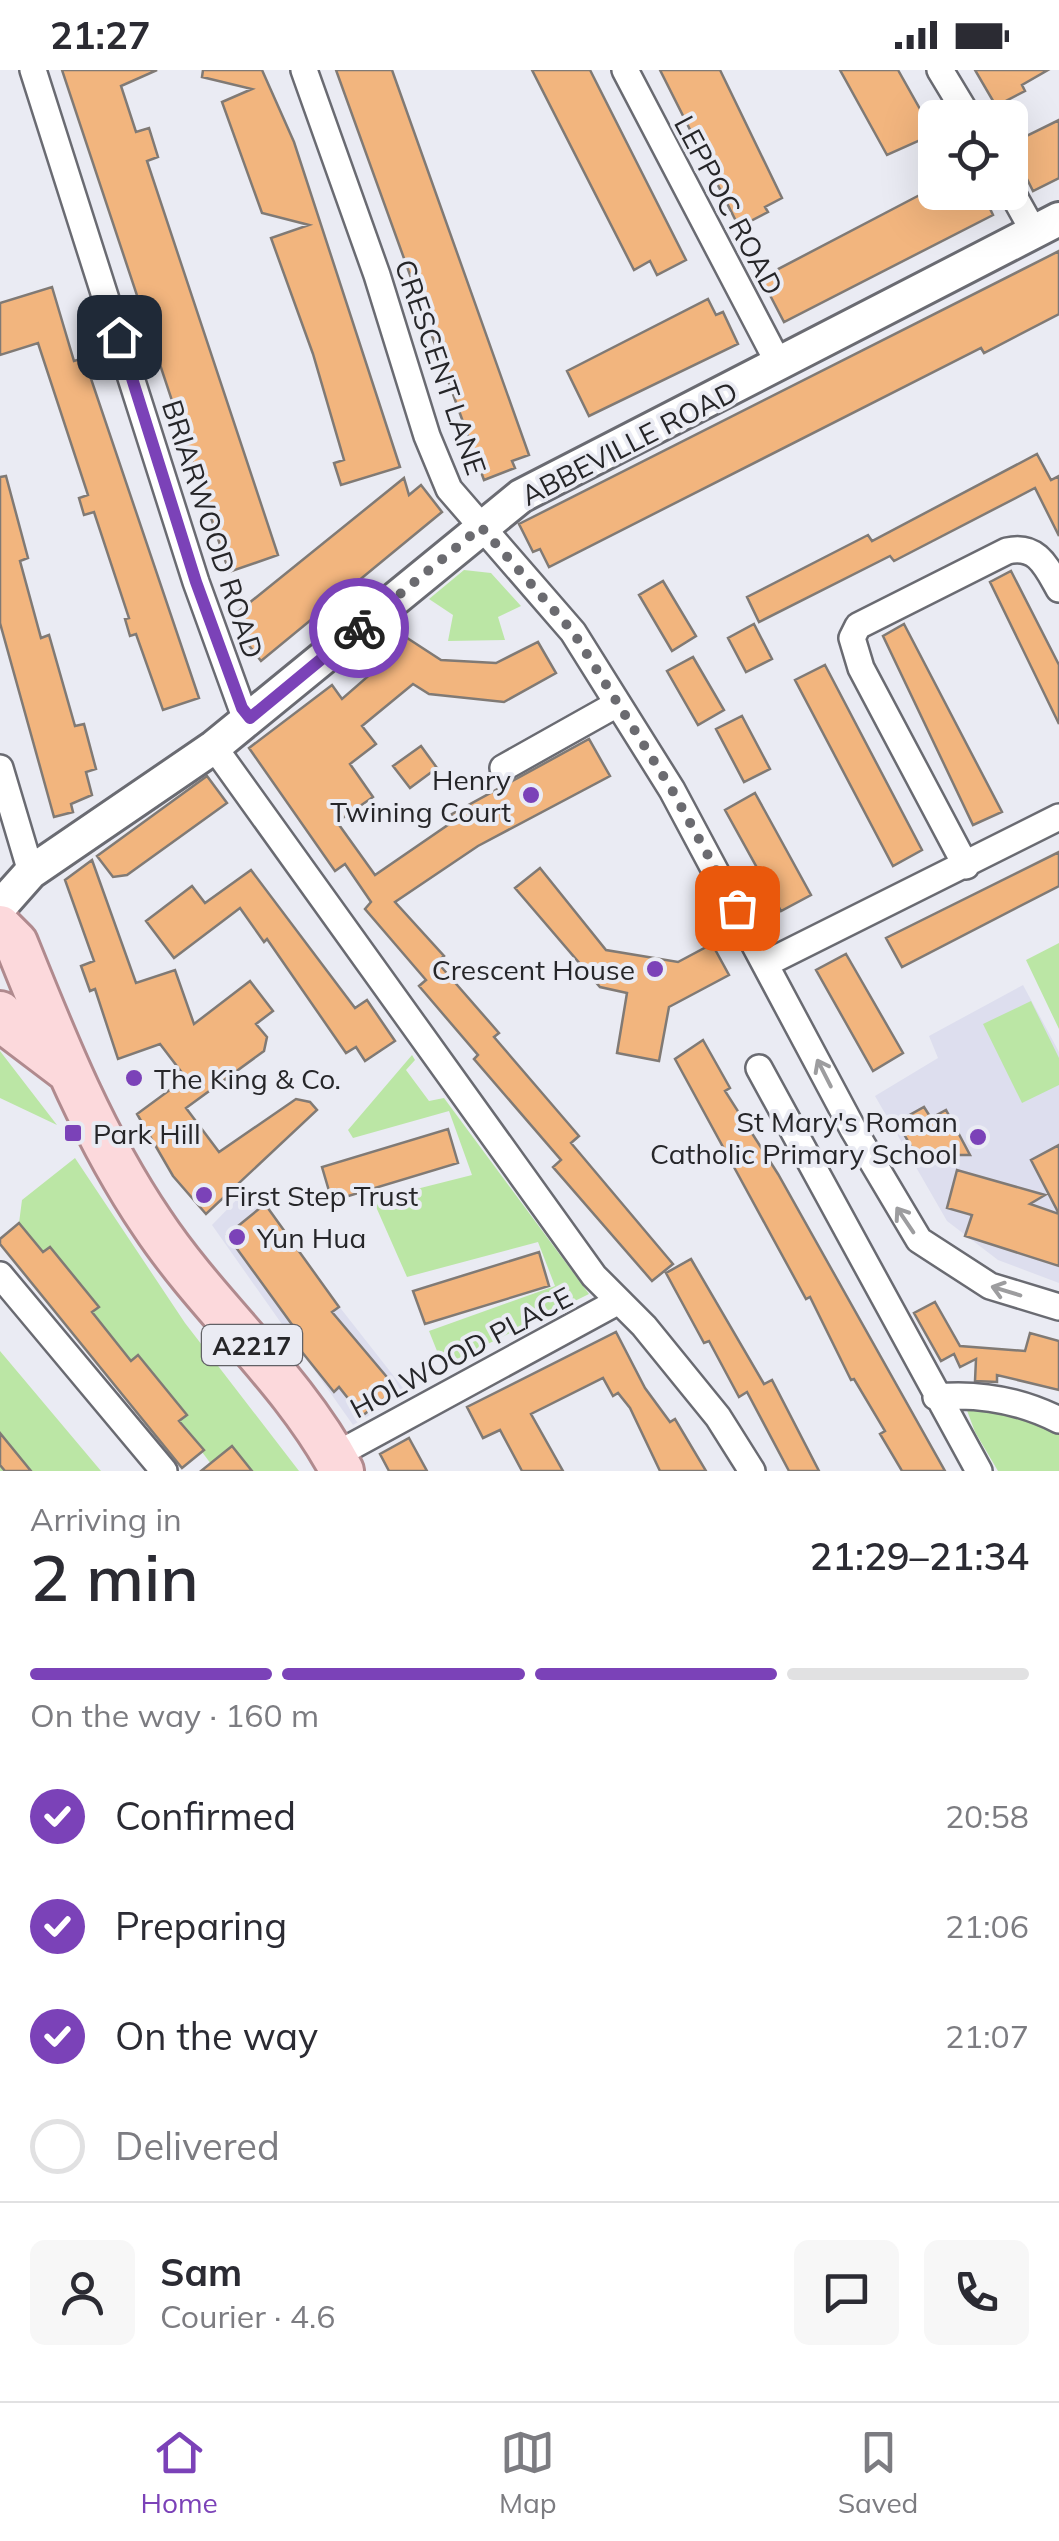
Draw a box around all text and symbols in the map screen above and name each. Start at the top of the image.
text: 21:27 [50,11,151,59]
map controls [918,100,1028,210]
button: locate [918,100,1028,210]
street label: LEPPOC ROAD [667,109,791,301]
street label: CRESCENT LANE [388,255,494,479]
pin [77,295,162,380]
icon: home [92,310,147,365]
street label: ABBEVILLE ROAD [515,373,743,513]
street label: BRIARWOOD ROAD [155,395,271,663]
courier [309,578,409,678]
icon: bike [332,601,387,656]
place label: Henry Twining Court [330,762,511,829]
marker: Henry Twining Court [520,784,542,806]
pin [695,866,780,951]
icon: bag [710,881,765,936]
place label: Crescent House [432,952,635,987]
marker: Crescent House [644,958,666,980]
one-way arrow [814,1059,833,1089]
place label: The King & Co. [154,1061,341,1096]
marker: The King & Co. [123,1067,145,1089]
place label: St Mary's Roman Catholic Primary School [650,1104,958,1171]
place label: Park Hill [93,1116,201,1151]
marker: Park Hill [62,1122,84,1144]
marker: St Mary's Roman Catholic Primary School [967,1126,989,1148]
place label: First Step Trust [224,1178,419,1213]
marker: First Step Trust [193,1184,215,1206]
one-way arrow [895,1207,916,1235]
place label: Yun Hua [256,1220,366,1255]
marker: Yun Hua [226,1226,248,1248]
street label: HOLWOOD PLACE [344,1279,578,1425]
one-way arrow [991,1281,1022,1299]
road number: A2217 [202,1325,302,1365]
text: Arriving in [30,1499,182,1539]
text: 21:29–21:34 [809,1532,1029,1580]
text: 2 min [30,1536,199,1617]
text: On the way · 160 m [30,1695,319,1735]
icon: check [30,1789,85,1844]
text: Confirmed [115,1792,296,1840]
text: 20:58 [945,1796,1029,1836]
icon: check [30,1899,85,1954]
text: Preparing [115,1902,287,1950]
text: 21:06 [945,1906,1029,1946]
icon: check [30,2009,85,2064]
text: On the way [115,2012,318,2060]
text: 21:07 [945,2016,1029,2056]
text: Delivered [115,2122,280,2170]
button: person [30,2240,135,2345]
button: chat [794,2240,899,2345]
button: phone [924,2240,1029,2345]
text: Sam [160,2248,242,2296]
text: Courier · 4.6 [160,2296,336,2336]
tab: Home [141,2425,218,2520]
tab: Map [499,2425,557,2520]
tab: Saved [838,2425,918,2520]

